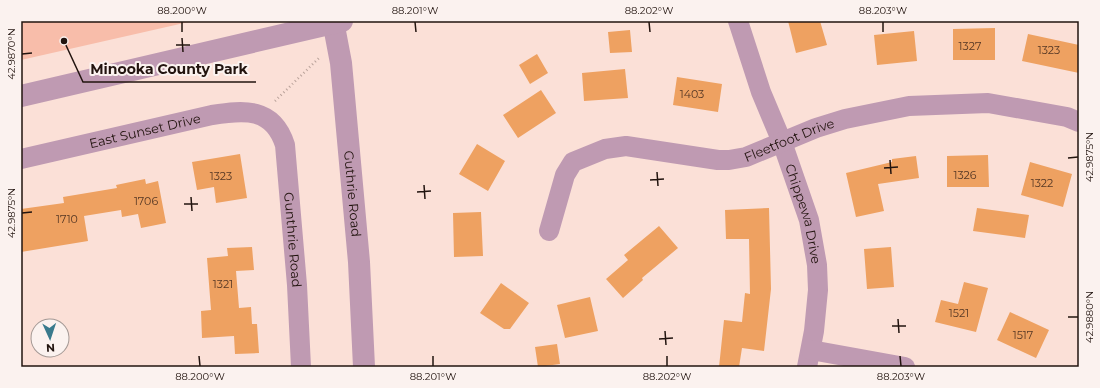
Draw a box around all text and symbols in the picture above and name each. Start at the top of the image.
text: 88.200°W [157,4,207,17]
text: 88.201°W [392,4,438,17]
text: 88.202°W [625,4,673,17]
text: 88.203°W [859,4,907,17]
text: 42.9870°N [5,28,18,80]
house number: 1327 [959,39,981,53]
house number: 1323 [1038,43,1060,57]
callout: Minooka County Park [83,56,256,82]
text: Minooka County Park [90,60,249,78]
house number: 1403 [680,87,704,101]
street label: East Sunset Drive [87,110,202,151]
street label: Fleetfoot Drive [741,115,836,165]
text: 42.9875°N [1083,132,1096,182]
street label: Guthrie Road [341,150,365,238]
street label: Chippewa Drive [782,162,825,265]
house number: 1326 [953,168,977,182]
house number: 1323 [210,169,232,183]
house number: 1322 [1031,176,1053,190]
text: 42.9875°N [5,188,18,238]
street label: Gunthrie Road [281,192,305,288]
house number: 1706 [134,194,158,208]
house number: 1710 [56,212,78,226]
house number: 1321 [213,277,233,291]
text: 42.9880°N [1083,291,1096,343]
house number: 1521 [949,306,969,320]
north arrow [30,318,70,358]
house number: 1517 [1013,328,1033,342]
text: N [46,341,55,355]
text: 88.200°W [175,370,225,383]
text: 88.201°W [410,370,456,383]
text: 88.202°W [643,370,691,383]
text: 88.203°W [877,370,925,383]

